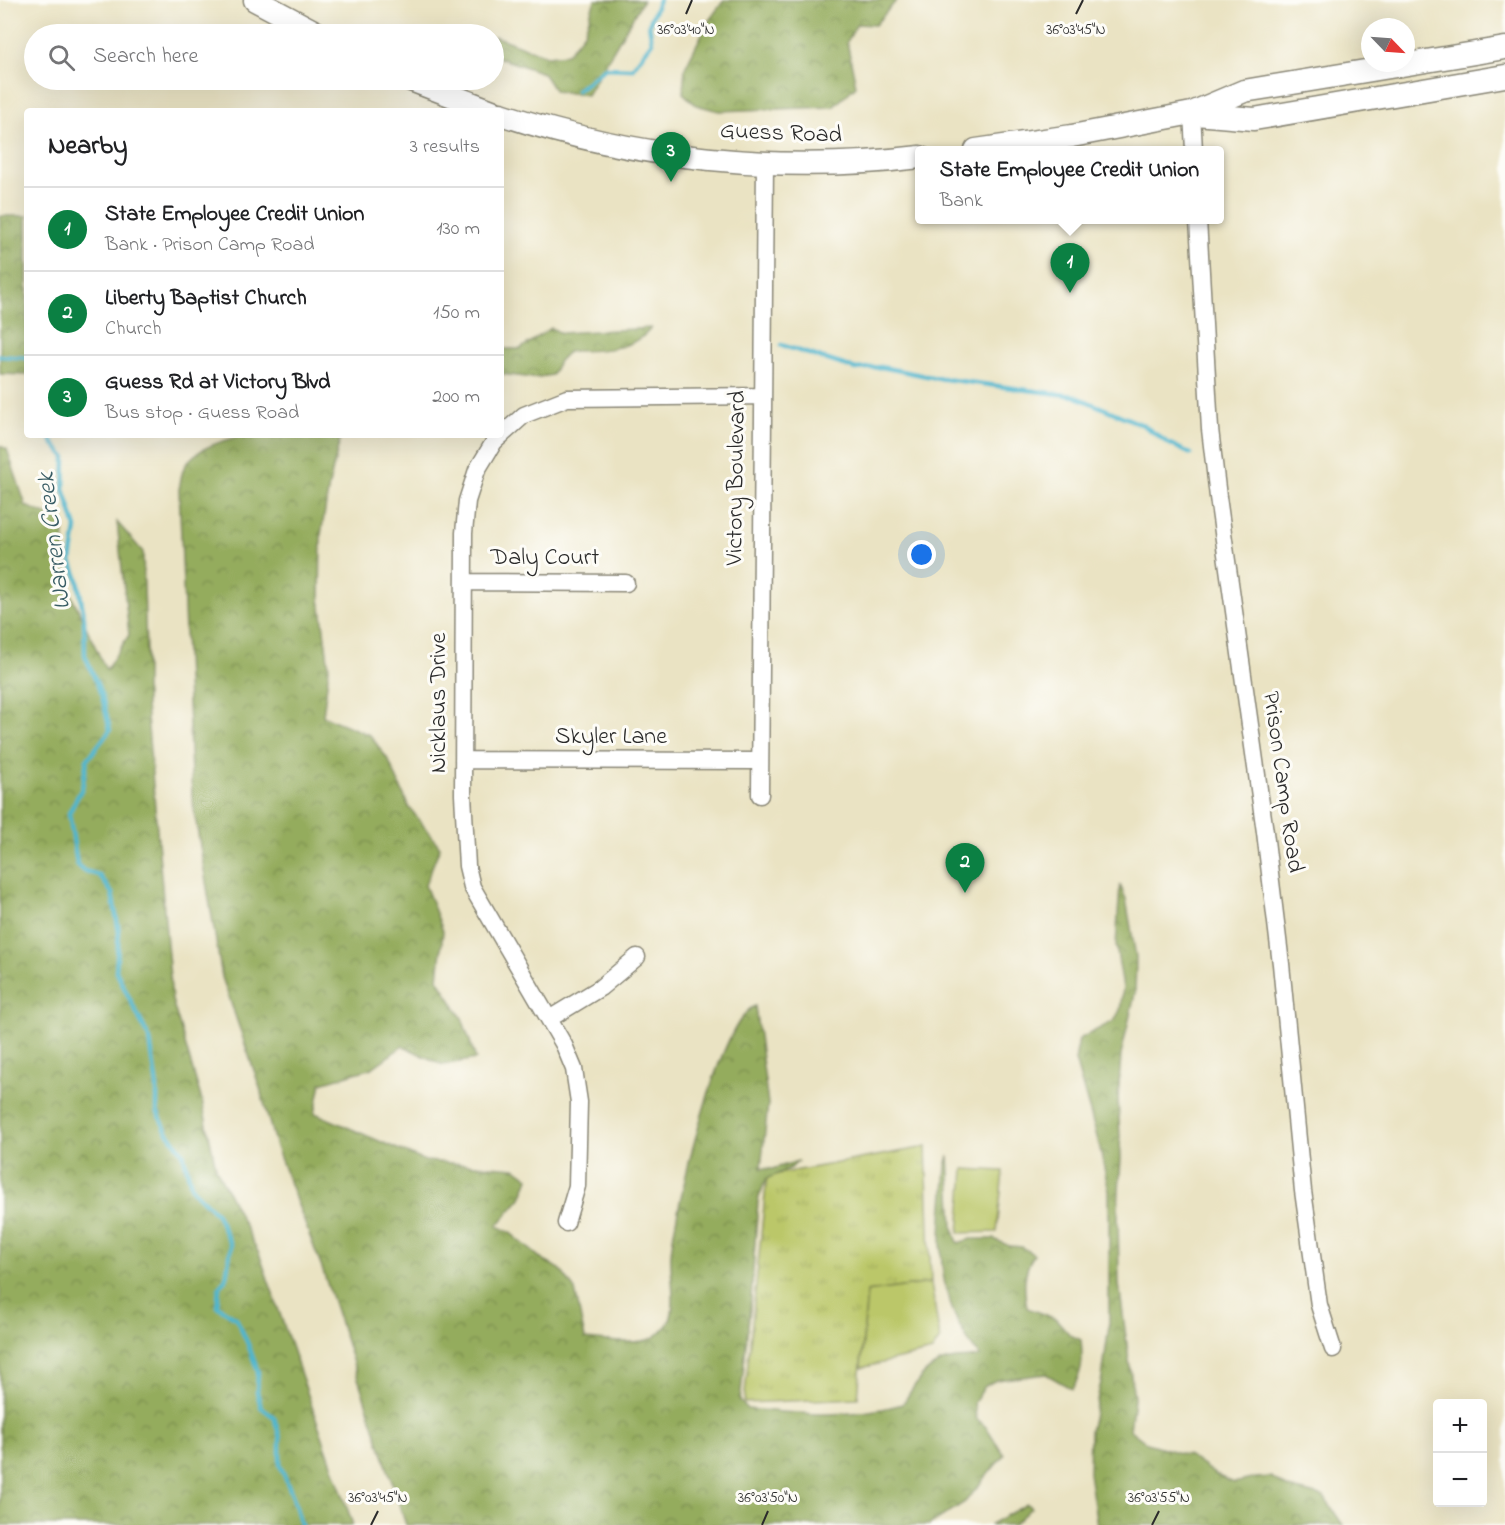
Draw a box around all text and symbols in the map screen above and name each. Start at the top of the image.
north arrow [1361,18,1415,72]
text: 36°03'40"N [657,19,715,41]
text: 36°03'45"N [1046,19,1106,41]
search box [24,24,504,90]
icon: search [45,41,78,74]
text: Search here [93,41,198,73]
street label: Guess Road [719,114,843,154]
text: Nearby [48,128,127,166]
pin: 3 [652,132,690,182]
text: 3 results [410,133,480,162]
popup [915,146,1224,224]
text: State Employee Credit Union [940,155,1199,187]
text: Bank [940,187,983,216]
text: State Employee Credit Union [105,199,364,231]
text: 1 [64,215,71,244]
text: 130 m [436,215,480,244]
text: Bank · Prison Camp Road [105,231,314,260]
pin: 1 [1050,244,1090,293]
text: Liberty Baptist Church [105,283,307,315]
text: 2 [63,299,72,328]
text: 150 m [433,299,480,328]
text: Church [105,315,161,344]
text: Guess Rd at Victory Blvd [105,367,330,399]
text: 3 [63,383,72,412]
text: 200 m [432,383,480,412]
street label: Victory Boulevard [718,390,757,567]
text: Bus stop · Guess Road [105,399,299,428]
water label: Warren Creek [28,468,82,612]
your location [907,540,936,569]
street label: Daly Court [490,541,599,577]
street label: Nicklaus Drive [422,632,457,773]
street label: Prison Camp Road [1252,689,1312,875]
street label: Skyler Lane [555,720,667,756]
pin: 2 [946,844,984,893]
map controls [1433,1399,1487,1507]
button: + [1433,1399,1487,1453]
button: − [1433,1453,1487,1507]
text: 36°03'45"N [348,1487,408,1509]
text: 36°03'50"N [738,1487,798,1509]
text: 36°03'55"N [1128,1487,1190,1509]

